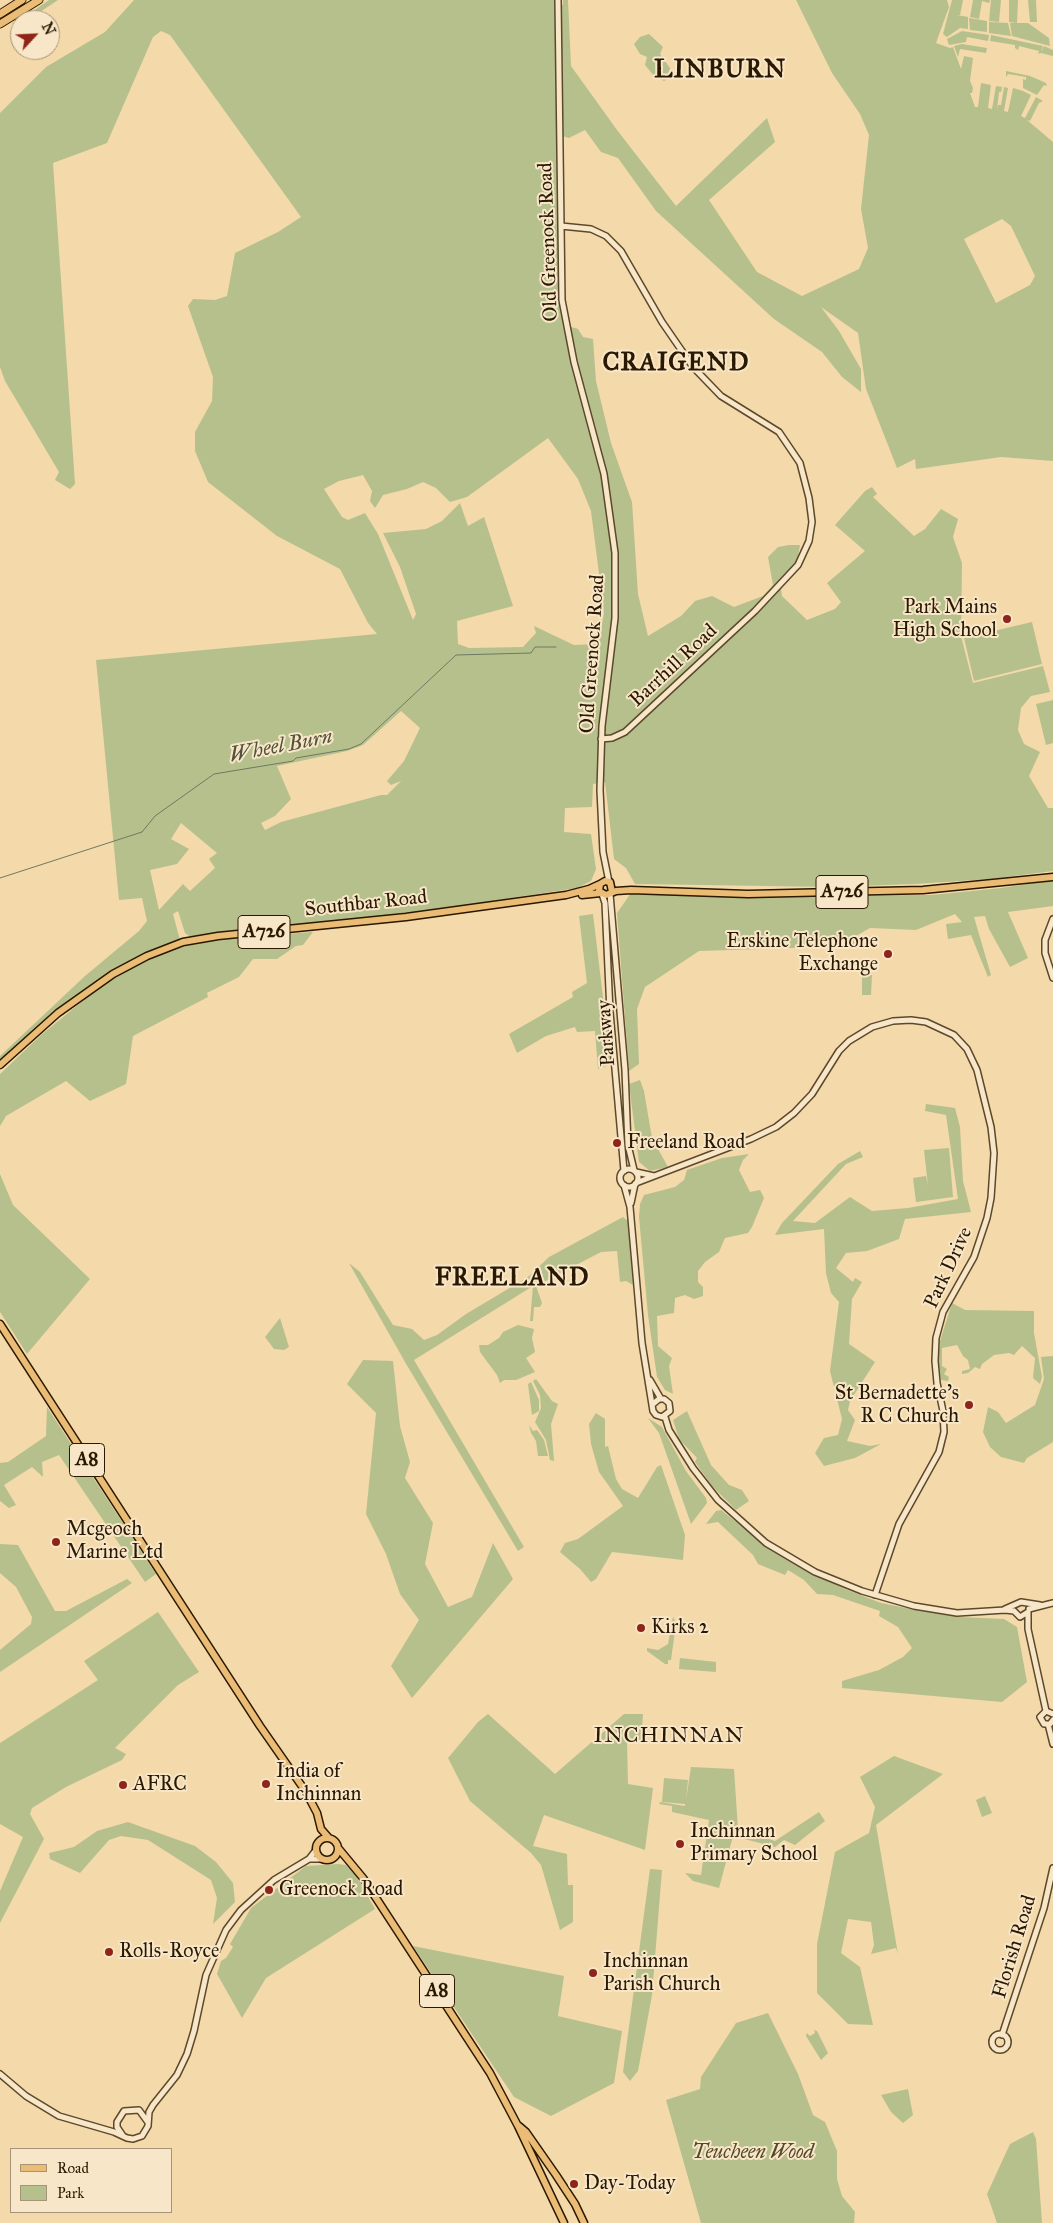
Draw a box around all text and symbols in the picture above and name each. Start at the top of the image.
north arrow [10,10,60,60]
text: N [38,20,58,38]
district label: LINBURN [653,56,787,86]
street label: Old Greenock Road [534,162,564,322]
district label: CRAIGEND [602,349,750,379]
street label: Old Greenock Road [575,574,611,734]
place label: Park Mains High School [893,596,997,643]
marker: Park Mains High School [1001,613,1013,625]
street label: Barrhill Road [625,619,723,713]
water label: Wheel Burn [227,725,335,769]
road number: A726 [816,876,868,909]
street label: Southbar Road [304,886,428,922]
road number: A726 [238,916,290,949]
place label: Erskine Telephone Exchange [726,930,878,977]
marker: Erskine Telephone Exchange [882,948,894,960]
street label: Parkway [593,999,621,1067]
place label: Freeland Road [627,1131,745,1155]
marker: Freeland Road [611,1137,623,1149]
street label: Park Drive [920,1224,978,1312]
district label: FREELAND [434,1264,590,1294]
place label: St Bernadette's R C Church [835,1382,959,1429]
marker: St Bernadette's R C Church [963,1399,975,1411]
road number: A8 [70,1444,104,1476]
place label: Mcgeoch Marine Ltd [66,1518,163,1565]
marker: Mcgeoch Marine Ltd [50,1536,62,1548]
place label: Kirks 2 [651,1616,709,1640]
marker: Kirks 2 [635,1622,647,1634]
district label: INCHINNAN [592,1724,746,1750]
place label: India of Inchinnan [276,1760,361,1807]
place label: AFRC [133,1773,187,1797]
marker: India of Inchinnan [260,1778,272,1790]
marker: AFRC [117,1779,129,1791]
place label: Inchinnan Primary School [690,1820,818,1867]
marker: Inchinnan Primary School [674,1838,686,1850]
place label: Greenock Road [279,1878,403,1902]
marker: Greenock Road [263,1884,275,1896]
street label: Florish Road [988,1892,1042,2002]
place label: Rolls-Royce [119,1940,219,1964]
marker: Rolls-Royce [103,1946,115,1958]
place label: Inchinnan Parish Church [603,1950,720,1997]
marker: Inchinnan Parish Church [587,1967,599,1979]
road number: A8 [420,1974,454,2008]
park label: Teucheen Wood [692,2141,814,2165]
legend [10,2148,172,2213]
text: Road [57,2159,89,2177]
place label: Day-Today [584,2172,675,2196]
marker: Day-Today [568,2178,580,2190]
text: Park [57,2184,84,2202]

